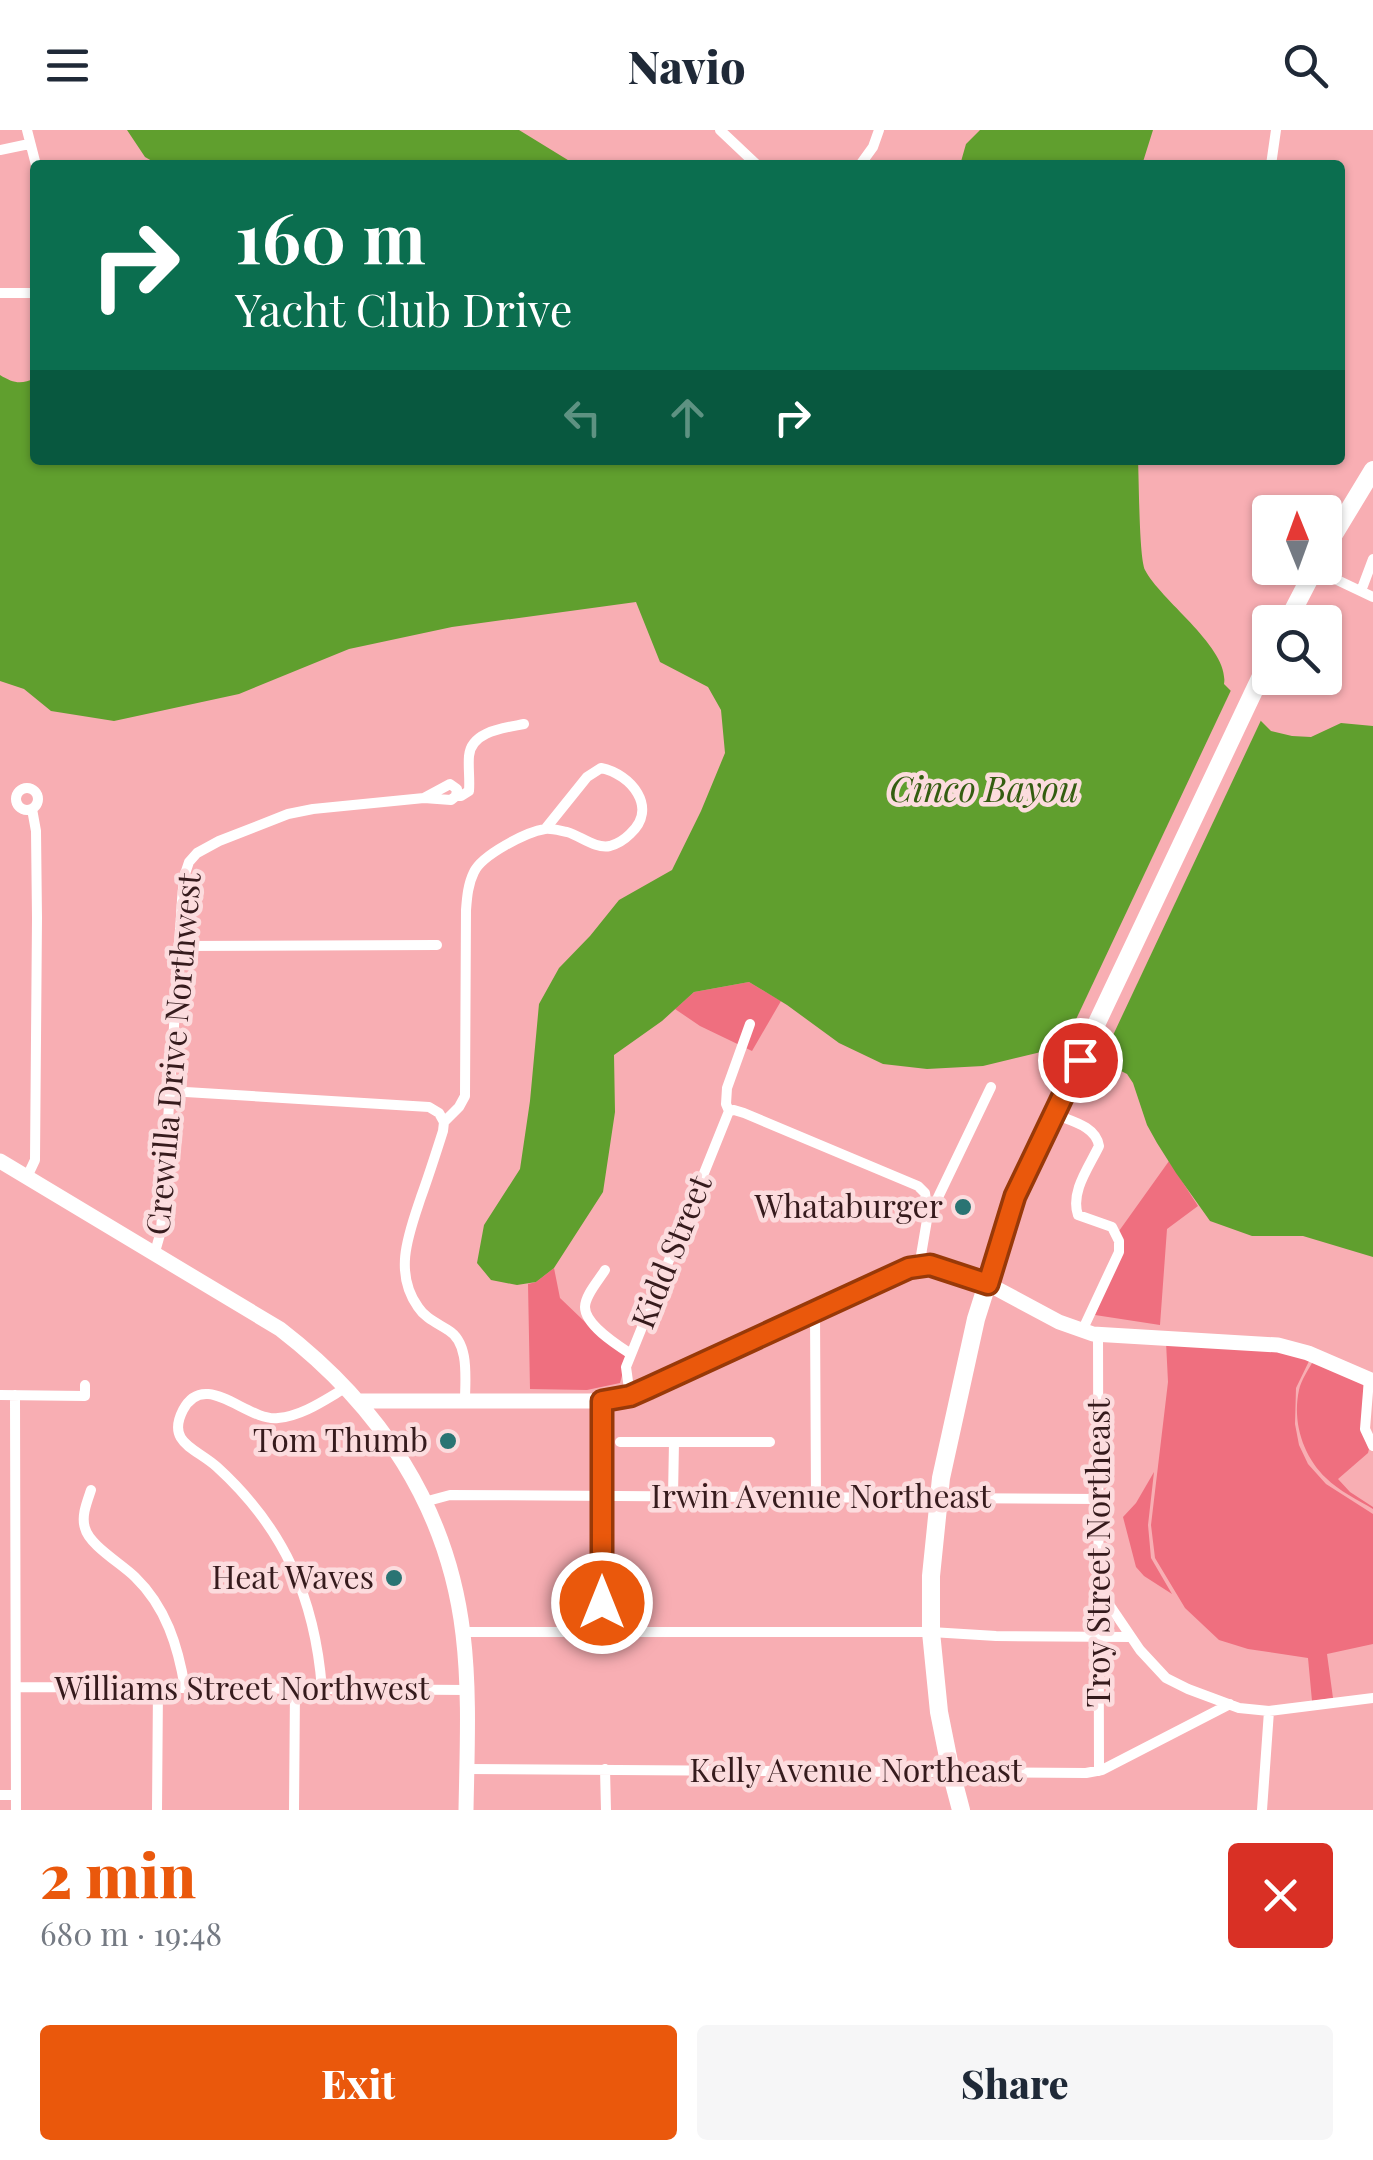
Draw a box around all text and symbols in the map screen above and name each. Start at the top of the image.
text: Navio [627,35,746,95]
icon: menu [40,38,95,93]
icon: search [1278,38,1333,93]
text: 160 m [235,188,426,282]
icon: right [70,200,200,330]
text: Yacht Club Drive [235,278,572,338]
icon: left [555,390,610,445]
icon: ahead [660,390,715,445]
icon: right [765,390,820,445]
north arrow [1252,495,1342,585]
map controls [1252,495,1342,695]
button: search [1252,605,1342,695]
water label: Cinco Bayou [889,764,1079,811]
street label: Crewilla Drive Northwest [134,870,209,1237]
pin [1038,1018,1123,1103]
icon: arrive [1053,1033,1108,1088]
street label: Kidd Street [620,1168,720,1334]
place label: Whataburger [753,1183,943,1226]
marker: Whataburger [952,1196,974,1218]
street label: Troy Street Northeast [1075,1398,1118,1708]
place label: Tom Thumb [253,1417,428,1460]
marker: Tom Thumb [437,1430,459,1452]
street label: Irwin Avenue Northeast [651,1473,992,1516]
position arrow [550,1551,654,1655]
place label: Heat Waves [212,1554,374,1597]
marker: Heat Waves [383,1567,405,1589]
street label: Williams Street Northwest [53,1665,430,1708]
street label: Kelly Avenue Northeast [690,1747,1023,1790]
text: 2 min [40,1833,196,1913]
button: close [1228,1843,1333,1948]
text: 680 m · 19:48 [40,1911,222,1954]
button: Exit [40,2025,677,2140]
button: Share [697,2025,1333,2140]

